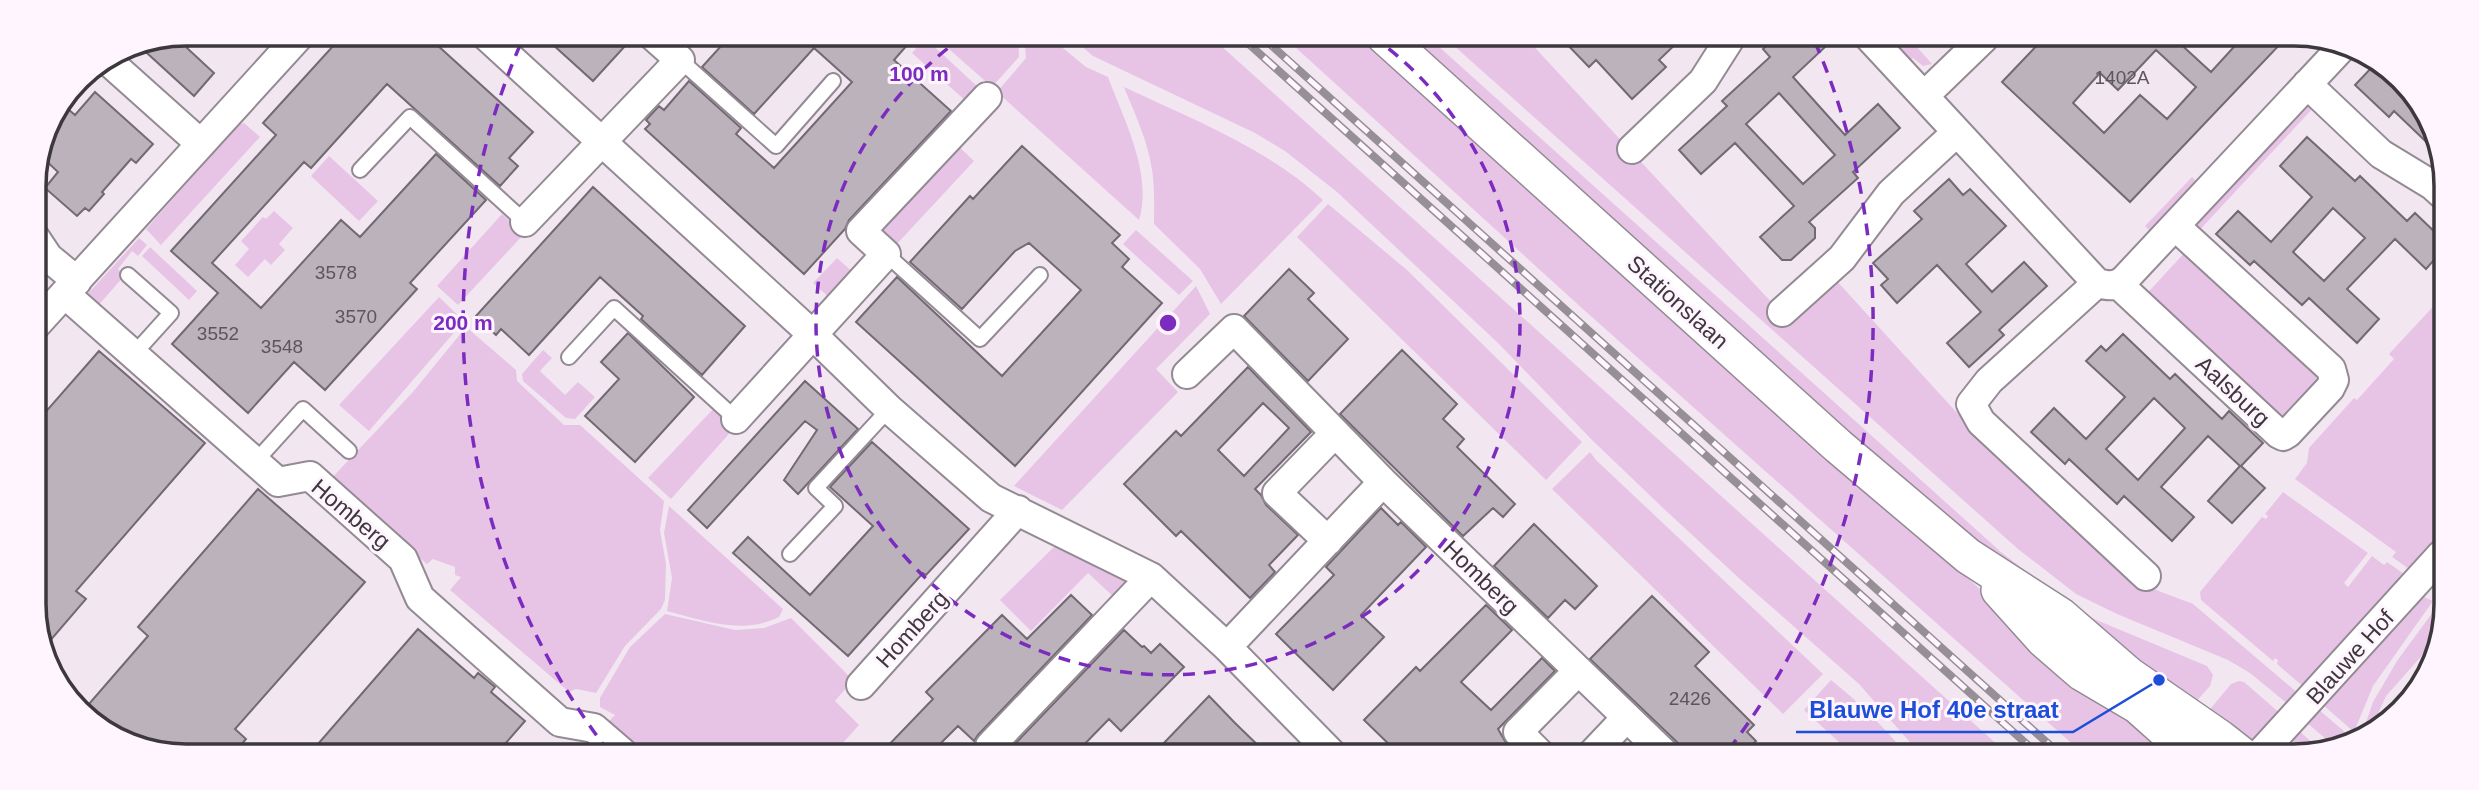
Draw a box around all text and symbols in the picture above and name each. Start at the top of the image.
text: 100 m [889,62,949,85]
house number: 1402A [2095,67,2150,88]
street label: Stationslaan [1622,250,1734,354]
house number: 3578 [315,262,357,283]
house number: 3570 [335,306,377,327]
text: 200 m [433,311,493,334]
centre of rings [1156,311,1180,335]
house number: 3552 [197,323,239,344]
house number: 3548 [261,336,303,357]
street label: Aalsburg [2191,351,2275,431]
street label: Homberg [306,474,396,554]
street label: Homberg [1438,535,1524,619]
street label: Homberg [871,585,953,673]
street label: Blauwe Hof [2301,604,2399,709]
callout: Blauwe Hof 40e straat [1796,687,2073,732]
house number: 2426 [1669,688,1711,709]
text: Blauwe Hof 40e straat [1809,696,2059,723]

